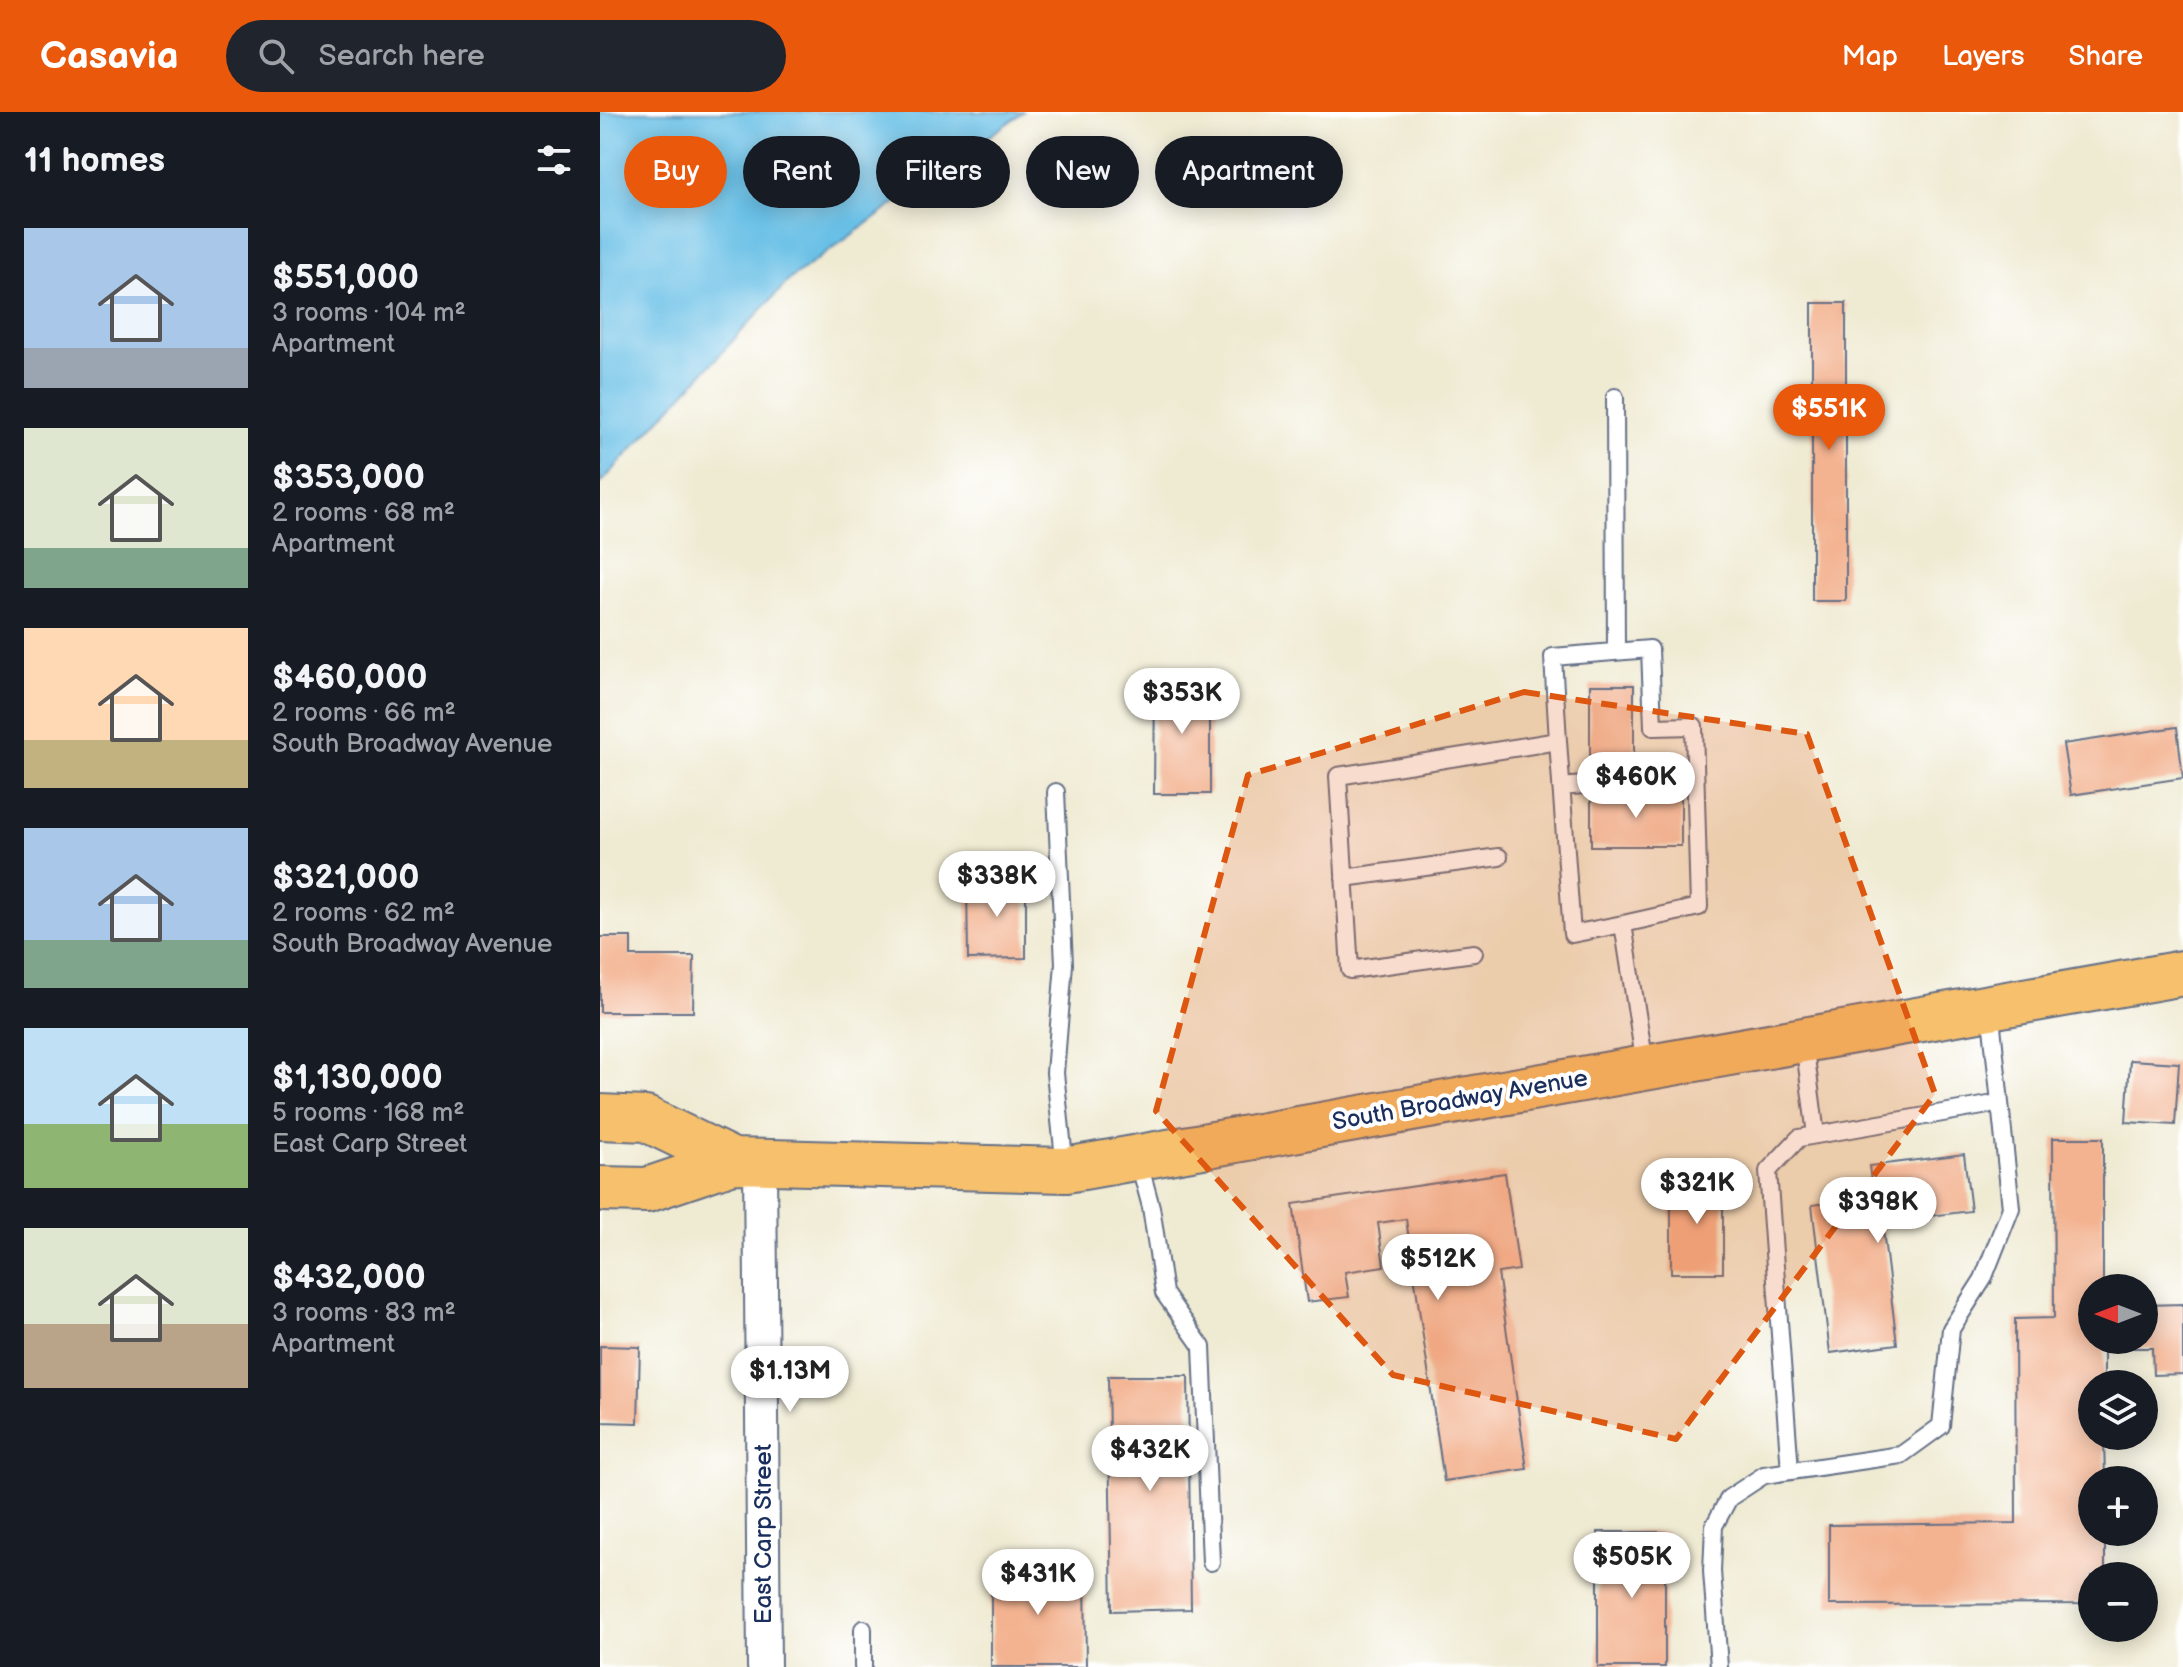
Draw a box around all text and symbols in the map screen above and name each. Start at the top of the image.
search box [226,20,786,92]
text: Casavia [40,34,178,79]
icon: search [254,34,298,78]
text: Search here [318,38,485,74]
text: Map [1842,40,1898,73]
text: Layers [1942,40,2025,73]
text: Share [2069,40,2143,73]
chip: Buy [624,136,727,208]
chip: Rent [743,136,860,208]
chip: Filters [876,136,1010,208]
chip: New [1026,136,1139,208]
chip: Apartment [1155,136,1343,208]
icon: filters [532,138,576,182]
text: 11 homes [24,140,165,181]
text: $551,000 [272,257,419,298]
icon: home [88,260,184,356]
text: 3 rooms · 104 m² [272,298,466,329]
text: Apartment [272,329,395,360]
pin: $551K [1773,384,1885,452]
text: $551K [1791,394,1867,425]
text: $353,000 [272,457,425,498]
icon: home [88,460,184,556]
text: 2 rooms · 68 m² [272,498,455,529]
text: Apartment [272,529,395,560]
text: $460,000 [272,657,427,698]
icon: home [88,660,184,756]
pin: $353K [1126,668,1238,736]
text: $353K [1142,678,1222,709]
text: 2 rooms · 66 m² [272,698,456,729]
text: South Broadway Avenue [272,729,552,760]
pin: $460K [1580,752,1692,820]
text: $460K [1595,762,1677,793]
pin: $338K [941,851,1053,919]
text: $321,000 [272,857,419,898]
icon: home [88,860,184,956]
text: $338K [957,861,1037,892]
text: 2 rooms · 62 m² [272,898,455,929]
text: South Broadway Avenue [272,929,552,960]
text: $1,130,000 [272,1057,443,1098]
icon: home [88,1060,184,1156]
street label: South Broadway Avenue [1330,1063,1590,1137]
text: 5 rooms · 168 m² [272,1098,465,1129]
text: East Carp Street [272,1129,467,1160]
pin: $321K [1641,1158,1753,1226]
text: $321K [1659,1168,1735,1199]
pin: $398K [1822,1177,1934,1245]
text: $398K [1838,1187,1918,1218]
pin: $512K [1382,1234,1494,1302]
text: $512K [1400,1244,1476,1275]
text: $432,000 [272,1257,426,1298]
icon: home [88,1260,184,1356]
north arrow [2078,1274,2158,1354]
map controls [2078,1274,2158,1642]
text: 3 rooms · 83 m² [272,1298,456,1329]
text: Apartment [272,1329,395,1360]
pin: $1.13M [725,1346,855,1414]
text: $1.13M [749,1356,831,1387]
button: layers [2078,1370,2158,1450]
pin: $432K [1094,1425,1206,1493]
text: $432K [1110,1435,1190,1466]
street label: East Carp Street [749,1443,778,1624]
button: + [2078,1466,2158,1546]
pin: $505K [1576,1532,1688,1600]
text: $505K [1591,1542,1673,1573]
pin: $431K [982,1549,1094,1617]
text: $431K [1000,1559,1076,1590]
button: − [2078,1562,2158,1642]

